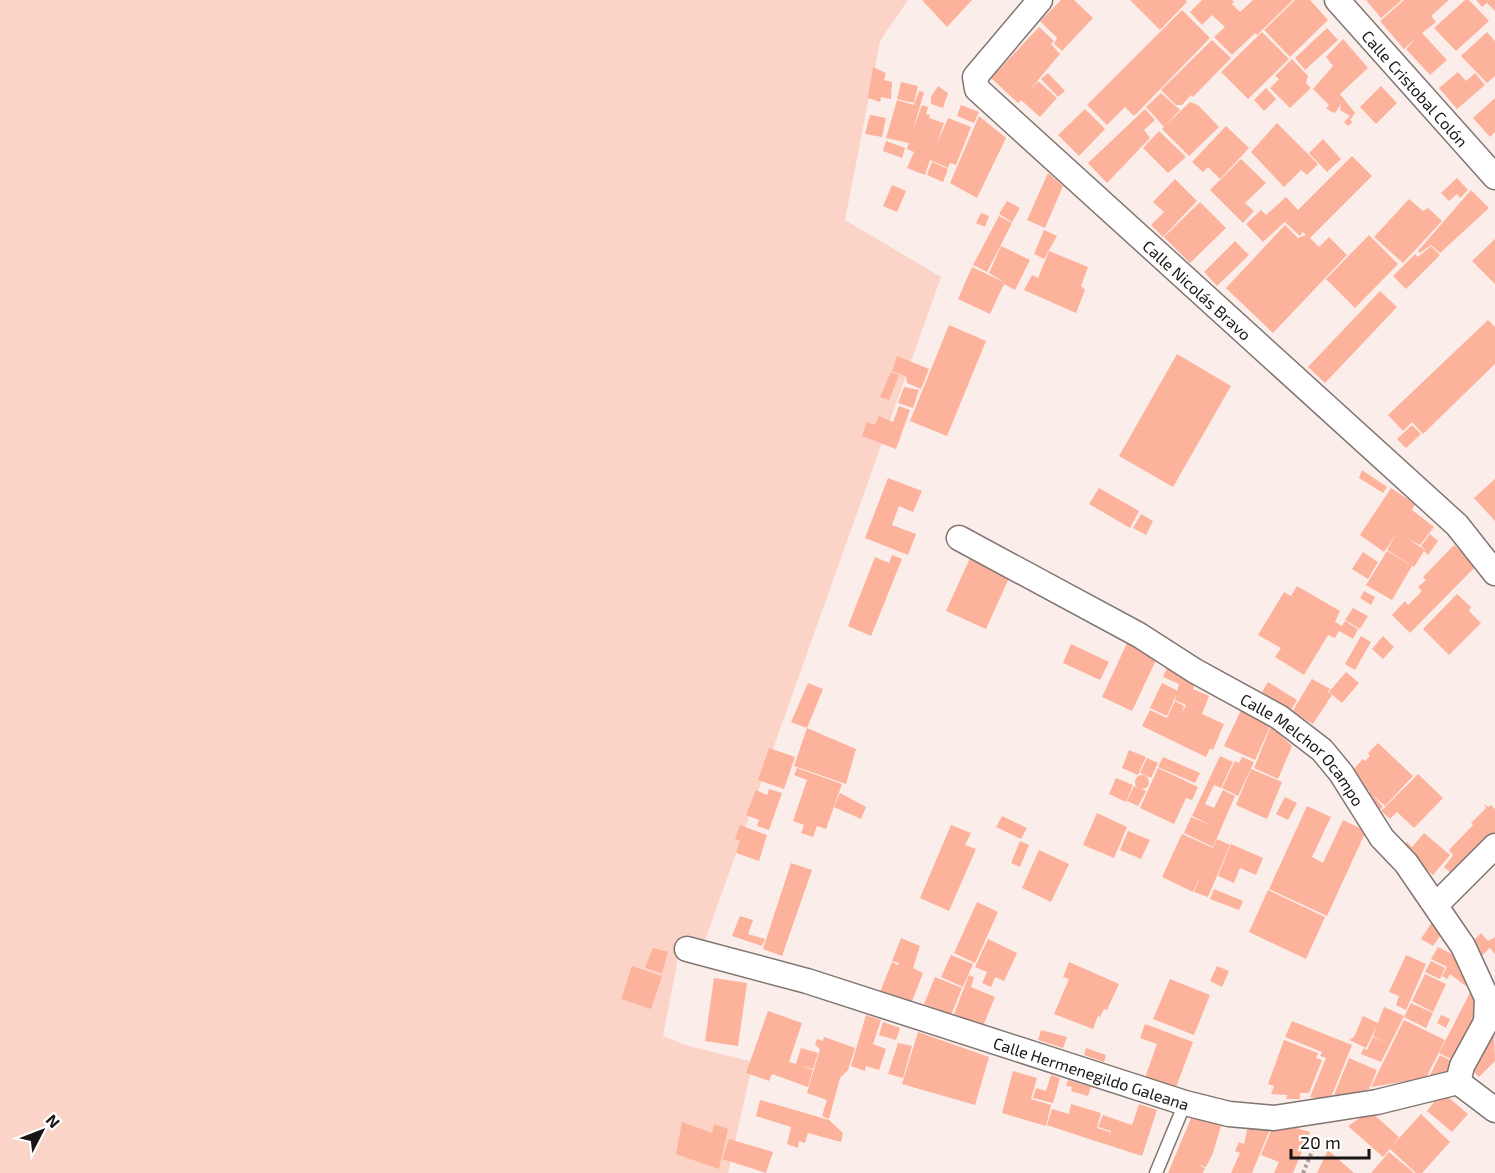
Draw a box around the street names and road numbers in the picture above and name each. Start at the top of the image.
street label: Calle Cristobal Colón [1359,26,1473,150]
street label: Calle Nicolás Bravo [1140,235,1256,343]
street label: Calle Melchor Ocampo [1237,688,1368,809]
street label: Calle Hermenegildo Galeana [991,1032,1192,1113]

